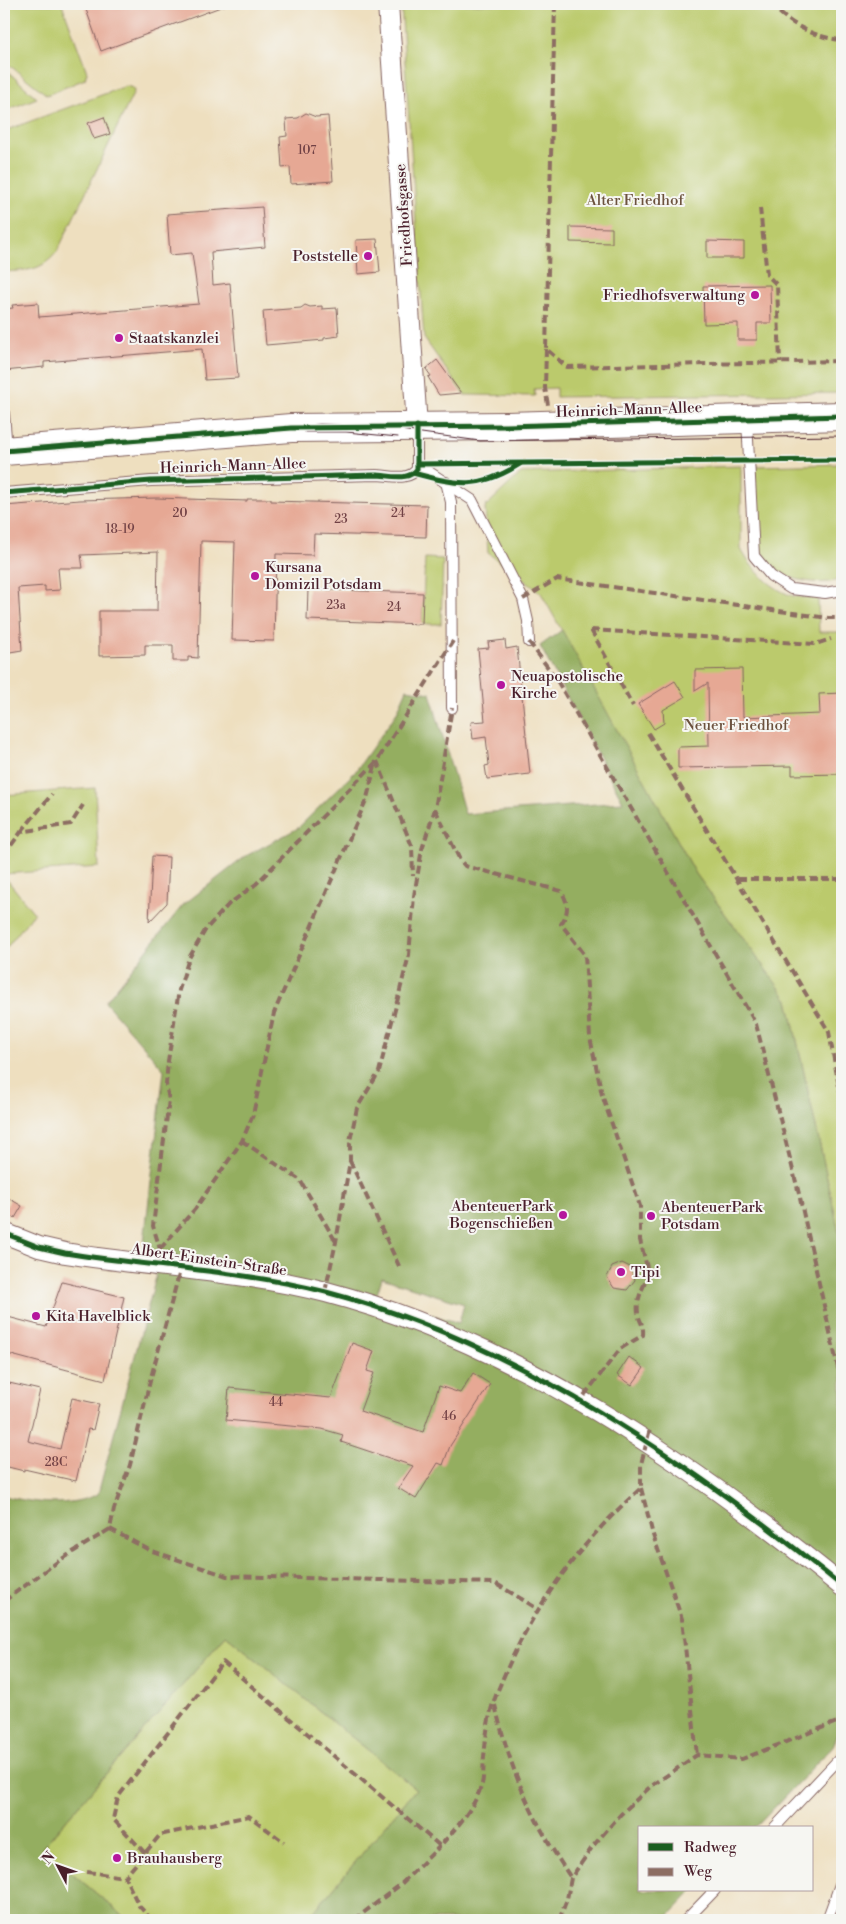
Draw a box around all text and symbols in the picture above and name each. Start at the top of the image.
house number: 107 [298,143,316,158]
street label: Friedhofsgasse [391,163,417,267]
park label: Alter Friedhof [585,191,684,210]
place label: Poststelle [292,247,358,266]
marker: Poststelle [362,250,374,262]
place label: Friedhofsverwaltung [603,286,745,305]
marker: Friedhofsverwaltung [749,289,761,301]
place label: Staatskanzlei [129,329,219,348]
marker: Staatskanzlei [113,332,125,344]
street label: Heinrich-Mann-Allee [556,398,702,422]
street label: Heinrich-Mann-Allee [160,454,306,478]
house number: 20 [173,506,187,521]
house number: 24 [391,506,405,521]
house number: 23 [334,512,348,527]
house number: 18-19 [105,522,135,537]
place label: Kursana Domizil Potsdam [265,558,382,594]
marker: Kursana Domizil Potsdam [249,570,261,582]
house number: 23a [326,598,347,613]
house number: 24 [387,600,401,615]
place label: Neuapostolische Kirche [511,667,623,703]
marker: Neuapostolische Kirche [495,679,507,691]
park label: Neuer Friedhof [684,716,789,735]
place label: AbenteuerPark Bogenschießen [448,1197,554,1233]
place label: AbenteuerPark Potsdam [660,1198,764,1234]
marker: AbenteuerPark Bogenschießen [557,1209,569,1221]
marker: AbenteuerPark Potsdam [645,1210,657,1222]
street label: Albert-Einstein-Straße [129,1240,288,1280]
place label: Tipi [631,1263,660,1282]
marker: Tipi [615,1266,627,1278]
place label: Kita Havelblick [46,1307,151,1326]
marker: Kita Havelblick [30,1310,42,1322]
house number: 44 [269,1395,283,1410]
house number: 46 [442,1409,456,1424]
house number: 28C [45,1455,67,1470]
legend [638,1826,814,1892]
text: Radweg [684,1838,737,1857]
north arrow [32,1842,82,1892]
text: N [39,1848,59,1868]
place label: Brauhausberg [126,1849,222,1868]
marker: Brauhausberg [111,1852,123,1864]
text: Weg [683,1862,712,1881]

